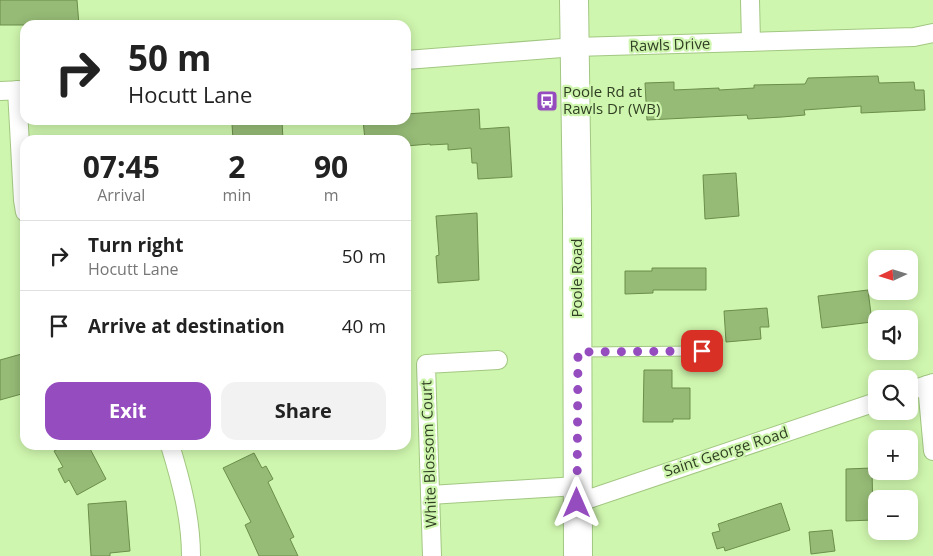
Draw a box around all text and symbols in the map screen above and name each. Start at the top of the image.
street label: Rawls Drive [629,33,711,55]
text: 50 m [128,34,211,81]
icon: right [45,40,110,105]
text: Hocutt Lane [128,79,252,109]
place label: Poole Rd at Rawls Dr (WB) [563,81,660,118]
bus stop icon: Poole Rd at Rawls Dr (WB) [535,89,559,113]
text: 07:45 [83,146,160,187]
text: 2 [228,146,245,187]
text: 90 [314,146,348,187]
text: Arrival [97,184,145,206]
text: min [223,184,251,206]
text: m [324,184,339,206]
text: Turn right [88,232,183,258]
street label: Poole Road [566,239,586,317]
icon: right [45,242,73,270]
text: 50 m [342,243,386,269]
north arrow [868,250,918,300]
map controls [868,250,918,540]
text: Hocutt Lane [88,258,179,280]
button: sound [868,310,918,360]
icon: arrive [45,312,73,340]
text: Arrive at destination [88,313,285,339]
text: 40 m [342,313,386,339]
pin [681,330,723,372]
icon: arrive [688,337,716,365]
button: search [868,370,918,420]
street label: White Blossom Court [415,380,441,528]
button: Exit [45,382,211,440]
button: Share [221,382,386,440]
street label: Saint George Road [661,422,790,481]
button: + [868,430,918,480]
position arrow [550,476,602,528]
button: − [868,490,918,540]

